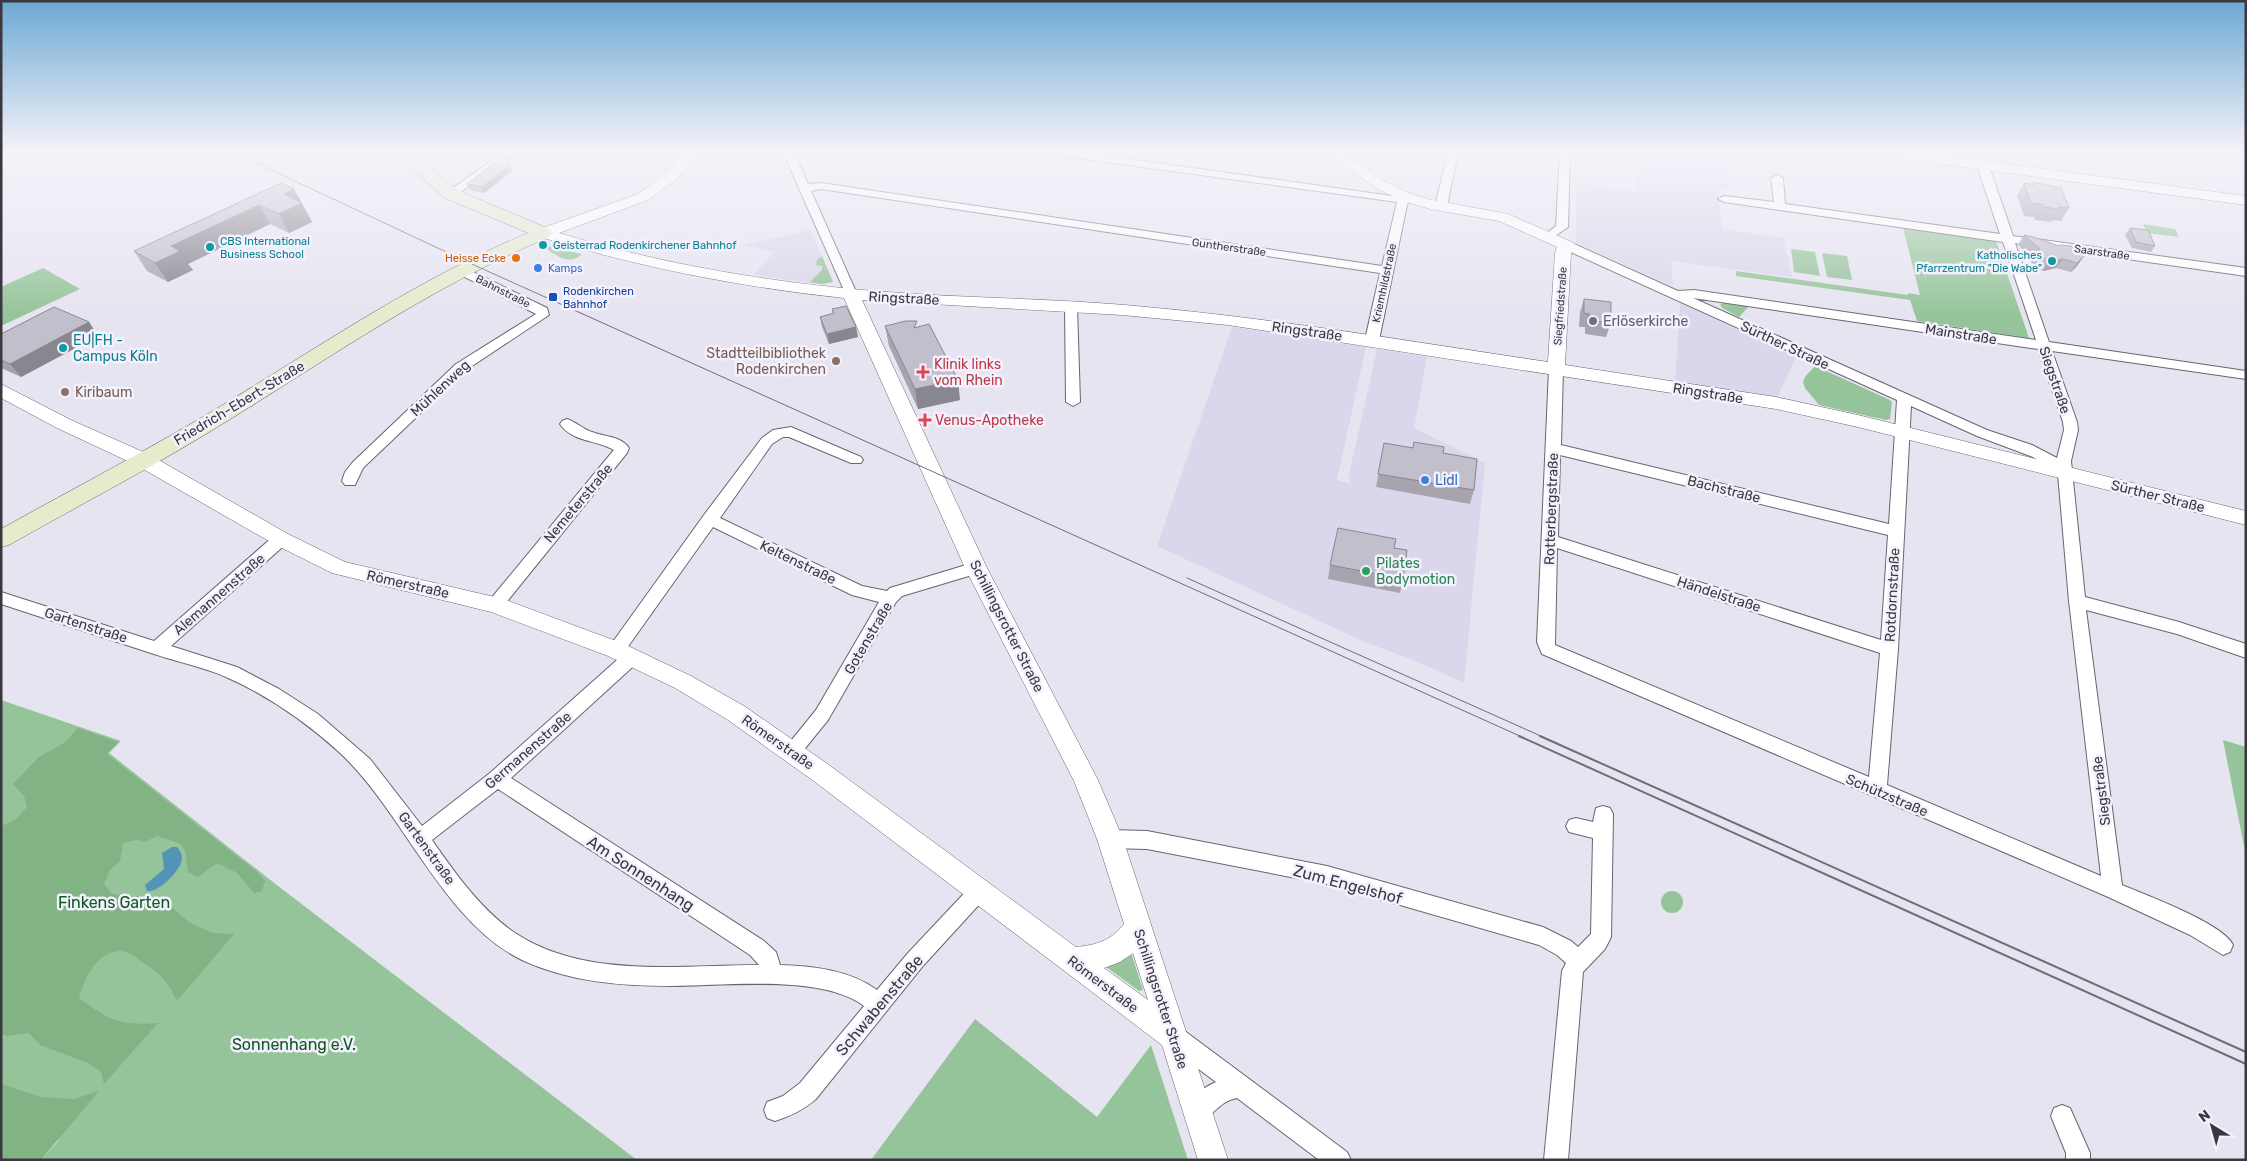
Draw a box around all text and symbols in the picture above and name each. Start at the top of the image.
place label: CBS International Business School [220,235,310,261]
street label: Guntherstraße [1191,236,1267,259]
marker: Geisterrad Rodenkirchener Bahnhof [537,239,549,251]
place label: Geisterrad Rodenkirchener Bahnhof [553,239,737,252]
marker: CBS International Business School [204,241,216,253]
street label: Kriemhildstraße [1370,242,1399,324]
street label: Saarstraße [2073,242,2131,263]
place label: Katholisches Pfarrzentrum "Die Wabe" [1916,249,2042,275]
place label: Heisse Ecke [445,252,506,265]
marker: Heisse Ecke [510,252,522,264]
marker: Katholisches Pfarrzentrum "Die Wabe" [2046,255,2058,267]
marker: Kamps [532,262,544,274]
place label: Kamps [548,262,583,275]
street label: Siegfriedstraße [1551,266,1570,346]
street label: Bahnstraße [473,272,532,311]
place label: Rodenkirchen Bahnhof [563,285,634,311]
street label: Ringstraße [868,288,940,309]
marker: Rodenkirchen Bahnhof [547,291,559,303]
place label: Erlöserkirche [1603,313,1689,330]
marker: Erlöserkirche [1587,315,1599,327]
street label: Sürther Straße [1738,317,1832,373]
street label: Ringstraße [1271,318,1343,345]
street label: Mainstraße [1924,320,1998,349]
place label: EU|FH - Campus Köln [73,331,158,365]
marker: EU|FH - Campus Köln [57,342,69,354]
street label: Siegstraße [2035,344,2074,416]
place label: Stadtteilbibliothek Rodenkirchen [706,345,827,378]
marker: Stadtteilbibliothek Rodenkirchen [830,355,842,367]
place label: Klinik links vom Rhein [934,356,1003,389]
street label: Mühlenweg [407,357,474,420]
street label: Friedrich-Ebert-Straße [171,358,308,449]
marker: Klinik links vom Rhein [916,365,930,379]
street label: Ringstraße [1672,380,1744,407]
place label: Kiribaum [75,384,132,401]
marker: Kiribaum [59,386,71,398]
place label: Venus-Apotheke [935,412,1044,429]
marker: Venus-Apotheke [919,414,931,426]
street label: Rotterbergstraße [1541,452,1562,566]
street label: Nemeterstraße [540,460,617,546]
place label: Lidl [1435,472,1458,489]
street label: Bachstraße [1685,472,1762,507]
marker: Lidl [1419,474,1431,486]
street label: Sürther Straße [2109,477,2207,516]
street label: Keltenstraße [757,537,839,588]
street label: Rotdornstraße [1882,547,1903,643]
street label: Alemannenstraße [170,550,269,639]
place label: Pilates Bodymotion [1376,555,1455,588]
street label: Schillingsrotter Straße [966,557,1047,695]
marker: Pilates Bodymotion [1360,565,1372,577]
street label: Römerstraße [365,567,451,602]
street label: Händelstraße [1675,573,1763,616]
street label: Gotenstraße [841,599,896,678]
street label: Gartenstraße [42,604,130,647]
street label: Germanenstraße [482,708,575,793]
street label: Römerstraße [738,711,817,774]
street label: Siegstraße [2089,755,2114,827]
street label: Schützstraße [1843,771,1931,820]
street label: Gartenstraße [394,809,459,888]
street label: Am Sonnenhang [584,832,698,915]
street label: Zum Engelshof [1291,861,1405,908]
park label: Finkens Garten [58,893,170,912]
street label: Schillingsrotter Straße [1130,927,1191,1071]
street label: Schwabenstraße [832,951,927,1060]
street label: Römerstraße [1064,952,1142,1017]
park label: Sonnenhang e.V. [232,1035,356,1054]
north arrow [2187,1101,2237,1151]
text: N [2195,1106,2214,1126]

